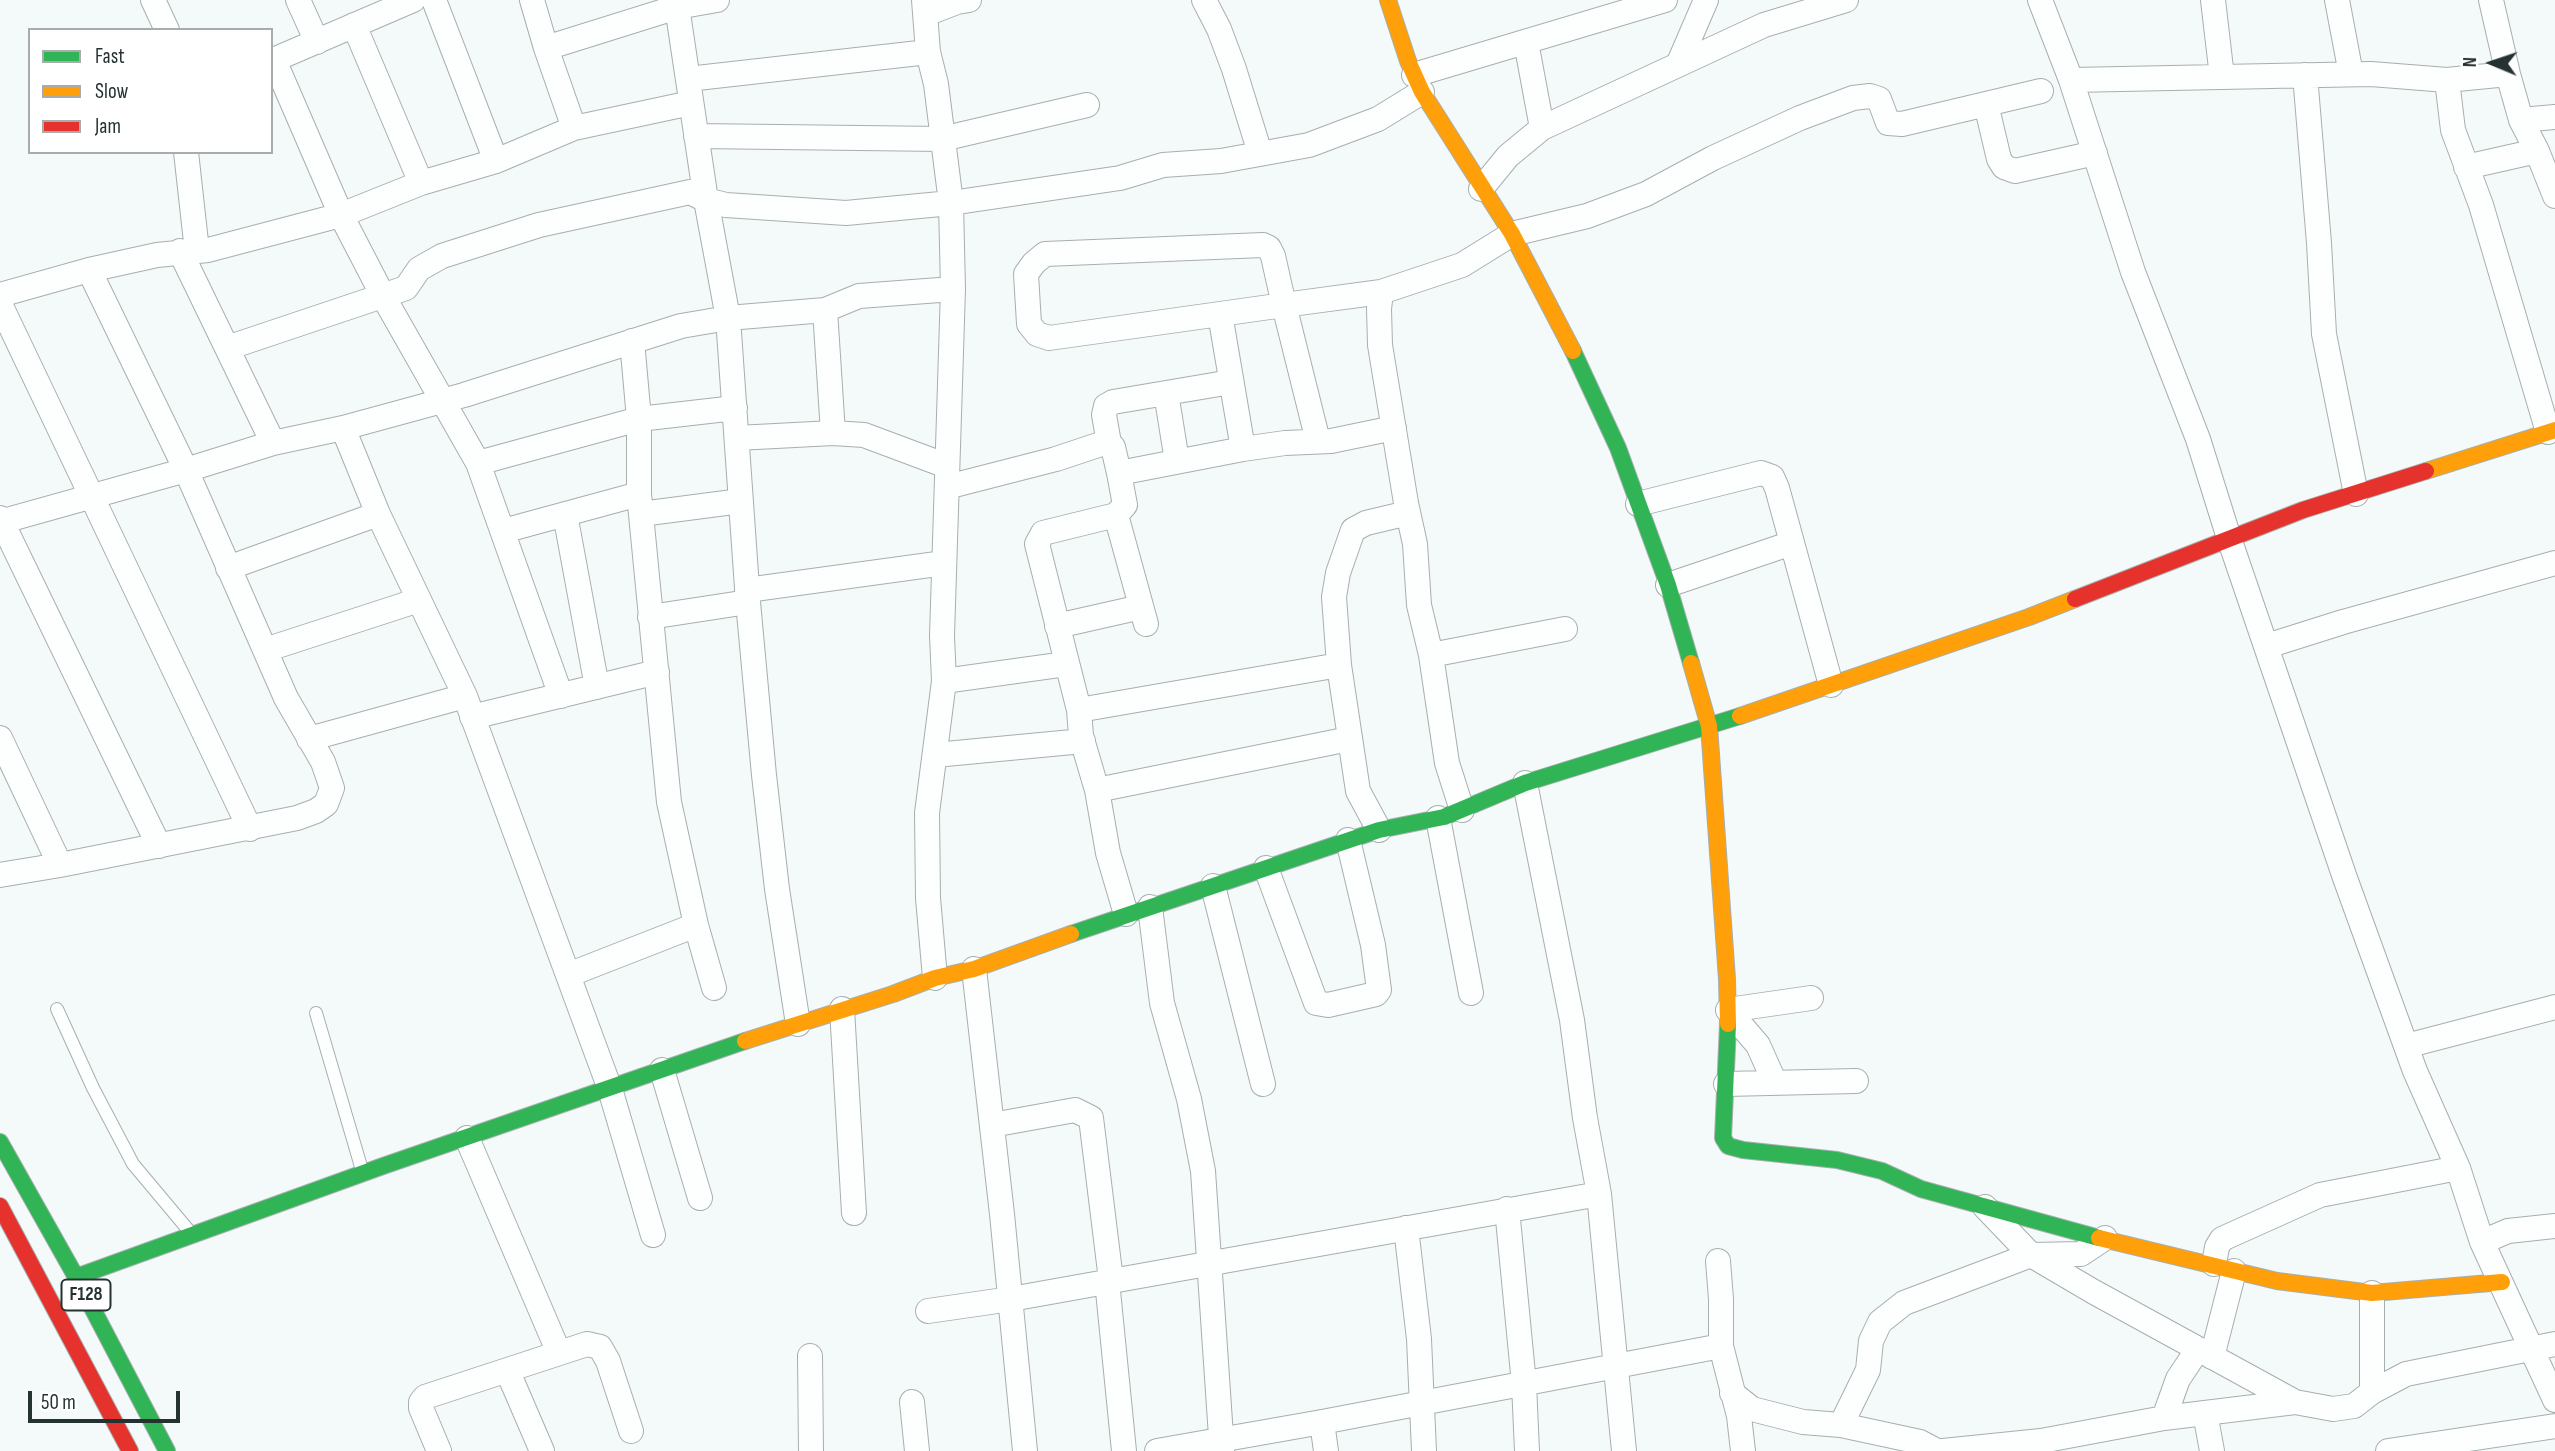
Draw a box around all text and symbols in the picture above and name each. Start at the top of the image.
legend [28,28,273,154]
north arrow [2457,28,2527,98]
text: Fast [95,44,125,69]
text: N [2459,57,2482,68]
text: Slow [95,79,128,104]
text: Jam [95,114,121,139]
road number: F128 [62,1280,110,1310]
scale bar [32,1378,184,1422]
text: 50 m [41,1390,76,1415]

